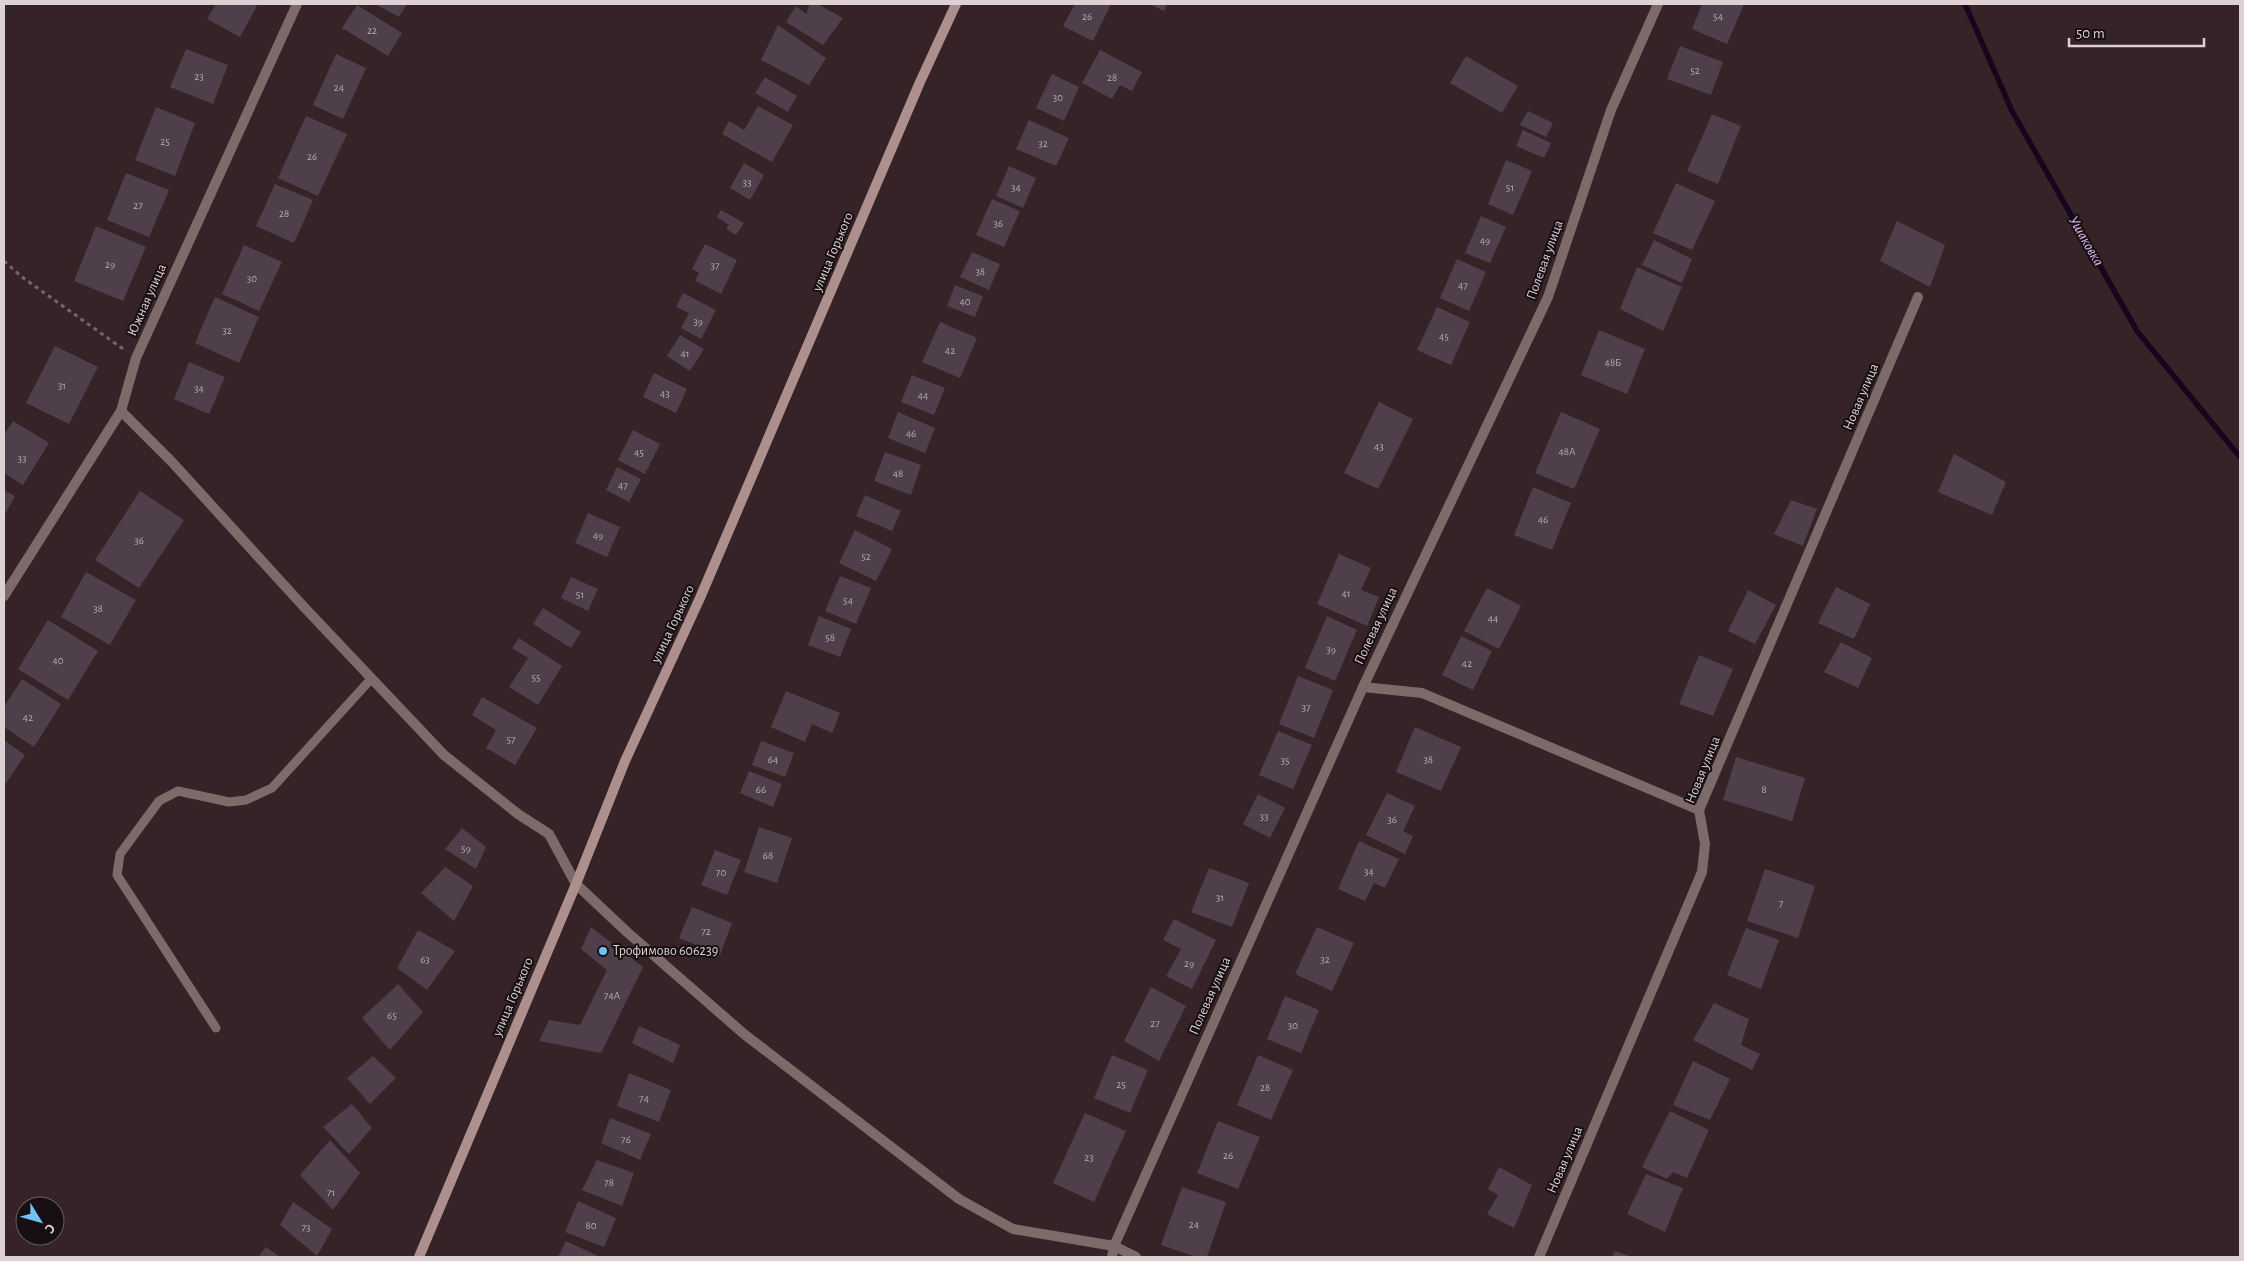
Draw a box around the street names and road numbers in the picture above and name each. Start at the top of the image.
street label: улица Горького [810,210,856,294]
street label: Полевая улица [1524,218,1566,302]
street label: Южная улица [125,261,169,338]
street label: Новая улица [1841,361,1882,433]
street label: улица Горького [648,583,697,666]
street label: Полевая улица [1352,585,1400,667]
street label: Новая улица [1683,734,1723,806]
street label: Полевая улица [1187,954,1234,1037]
street label: улица Горького [490,955,536,1039]
street label: Новая улица [1545,1124,1586,1196]

